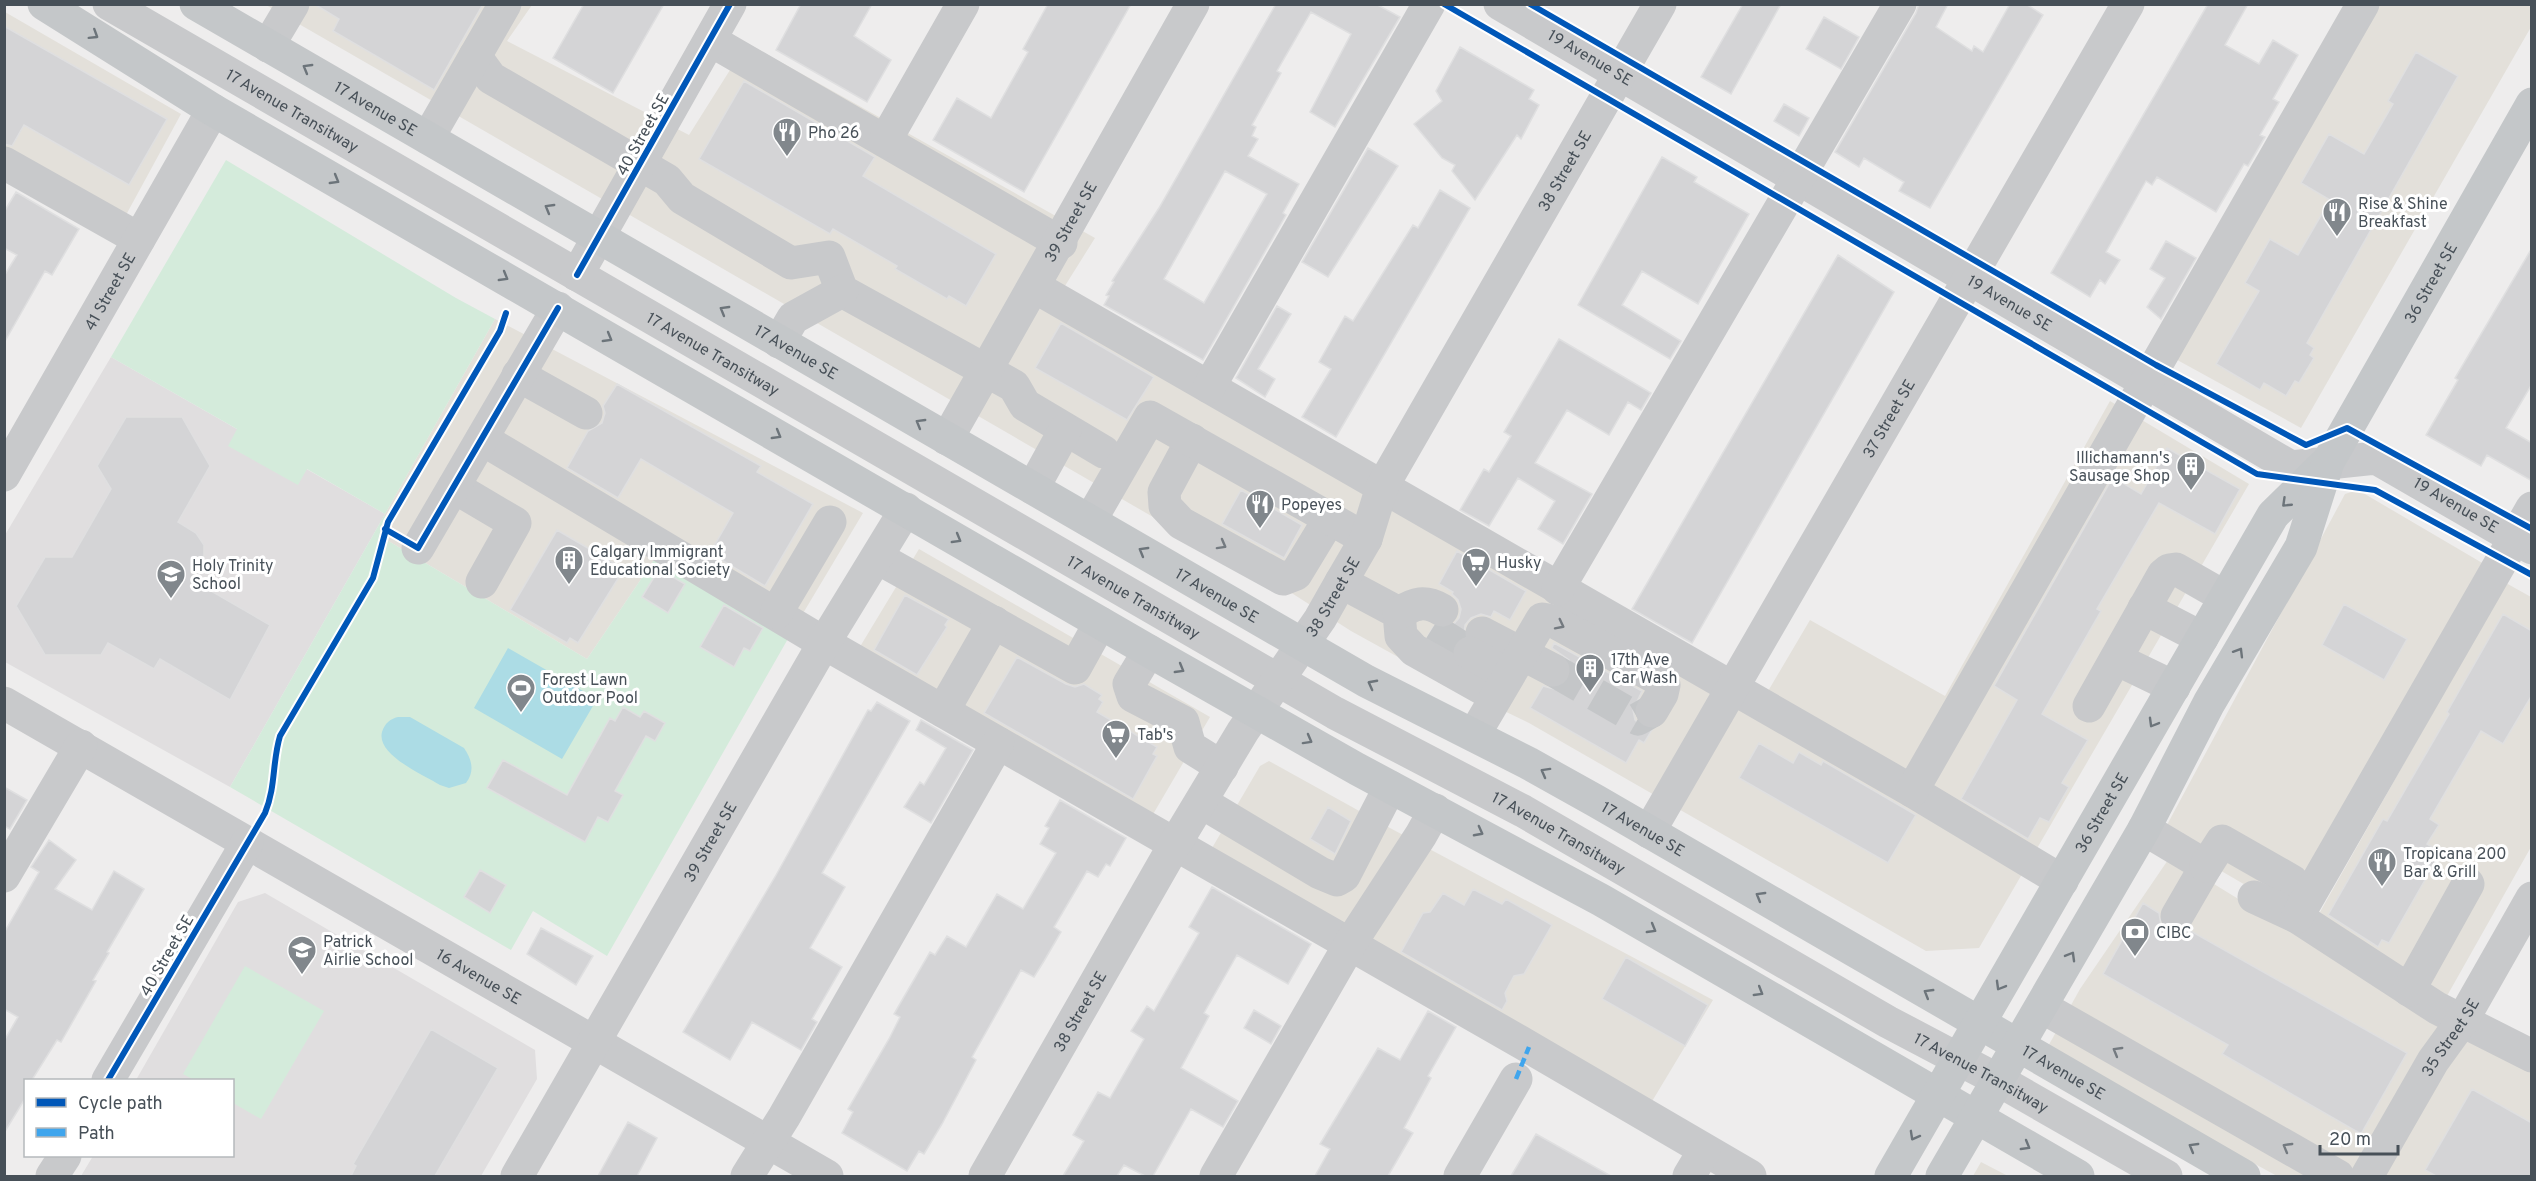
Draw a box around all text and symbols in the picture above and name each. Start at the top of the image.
street label: 19 Avenue SE [1543,26,1636,91]
one-way arrow [88,27,98,39]
one-way arrow [303,64,313,76]
street label: 17 Avenue Transitway [221,66,362,158]
street label: 17 Avenue SE [330,78,420,142]
street label: 40 Street SE [613,90,675,180]
restaurant icon: Pho 26 [771,116,803,158]
place label: Pho 26 [808,124,859,144]
street label: 38 Street SE [1535,128,1597,216]
one-way arrow [329,172,339,184]
street label: 39 Street SE [1041,178,1103,266]
place label: Rise & Shine Breakfast [2358,195,2448,233]
restaurant icon: Rise & Shine Breakfast [2321,196,2353,238]
one-way arrow [545,204,555,215]
street label: 36 Street SE [2401,240,2463,328]
street label: 41 Street SE [81,249,141,335]
one-way arrow [498,270,508,281]
street label: 19 Avenue SE [1963,272,2055,337]
one-way arrow [720,306,730,317]
street label: 17 Avenue Transitway [642,309,782,401]
street label: 17 Avenue SE [750,321,841,385]
one-way arrow [602,330,612,342]
street label: 37 Street SE [1859,376,1921,462]
one-way arrow [916,418,926,430]
one-way arrow [771,428,781,439]
place label: Illichamann's Sausage Shop [2069,449,2170,487]
building icon: Illichamann's Sausage Shop [2175,450,2207,492]
street label: 19 Avenue SE [2409,474,2502,539]
restaurant icon: Popeyes [1244,488,1276,530]
one-way arrow [2282,495,2293,506]
place label: Popeyes [1281,496,1342,516]
one-way arrow [951,532,961,543]
one-way arrow [1215,538,1226,549]
place label: Calgary Immigrant Educational Society [590,543,730,581]
building icon: Calgary Immigrant Educational Society [553,544,585,586]
supermarket icon: Husky [1460,546,1492,588]
one-way arrow [1139,547,1149,559]
street label: 17 Avenue Transitway [1063,552,1203,645]
street label: 38 Street SE [1302,554,1366,642]
place label: Husky [1497,554,1541,574]
place label: Holy Trinity School [192,557,273,595]
school or university icon: Holy Trinity School [155,558,187,600]
street label: 17 Avenue SE [1171,565,1262,629]
one-way arrow [1554,618,1565,630]
one-way arrow [2231,648,2243,658]
place label: 17th Ave Car Wash [1611,651,1678,689]
building icon: 17th Ave Car Wash [1574,652,1606,694]
one-way arrow [1174,661,1184,673]
place label: Forest Lawn Outdoor Pool [542,671,638,709]
sports icon: Forest Lawn Outdoor Pool [505,672,537,714]
one-way arrow [1367,680,1378,691]
one-way arrow [2149,717,2160,727]
supermarket icon: Tab's [1100,718,1132,760]
place label: Tab's [1137,726,1174,746]
one-way arrow [1301,733,1312,744]
one-way arrow [1541,768,1551,780]
street label: 36 Street SE [2072,769,2134,857]
street label: 17 Avenue Transitway [1488,788,1628,880]
street label: 17 Avenue SE [1597,798,1688,862]
street label: 39 Street SE [680,799,742,886]
one-way arrow [1473,825,1483,836]
place label: Tropicana 200 Bar & Grill [2403,845,2507,883]
restaurant icon: Tropicana 200 Bar & Grill [2366,846,2398,888]
one-way arrow [1756,891,1766,903]
street label: 40 Street SE [136,912,199,1000]
bank icon: CIBC [2119,916,2151,958]
one-way arrow [1646,922,1656,933]
place label: CIBC [2156,924,2191,944]
place label: Patrick Airlie School [323,933,414,971]
school or university icon: Patrick Airlie School [286,934,318,976]
street label: 16 Avenue SE [432,945,524,1010]
one-way arrow [2063,952,2075,962]
street label: 38 Street SE [1050,968,1112,1056]
one-way arrow [1996,980,2007,990]
one-way arrow [1753,985,1763,996]
one-way arrow [1924,989,1934,1001]
street label: 35 Street SE [2418,995,2485,1081]
street label: 17 Avenue Transitway [1910,1029,2051,1119]
street label: 17 Avenue SE [2018,1042,2108,1106]
one-way arrow [2113,1047,2124,1058]
legend [24,1079,234,1157]
text: Cycle path [78,1093,163,1116]
scale bar [2320,1118,2398,1156]
text: Path [78,1123,115,1146]
text: 20 m [2329,1129,2371,1152]
one-way arrow [1910,1130,1921,1140]
one-way arrow [2020,1139,2030,1151]
one-way arrow [2189,1143,2199,1155]
one-way arrow [2283,1143,2293,1155]

